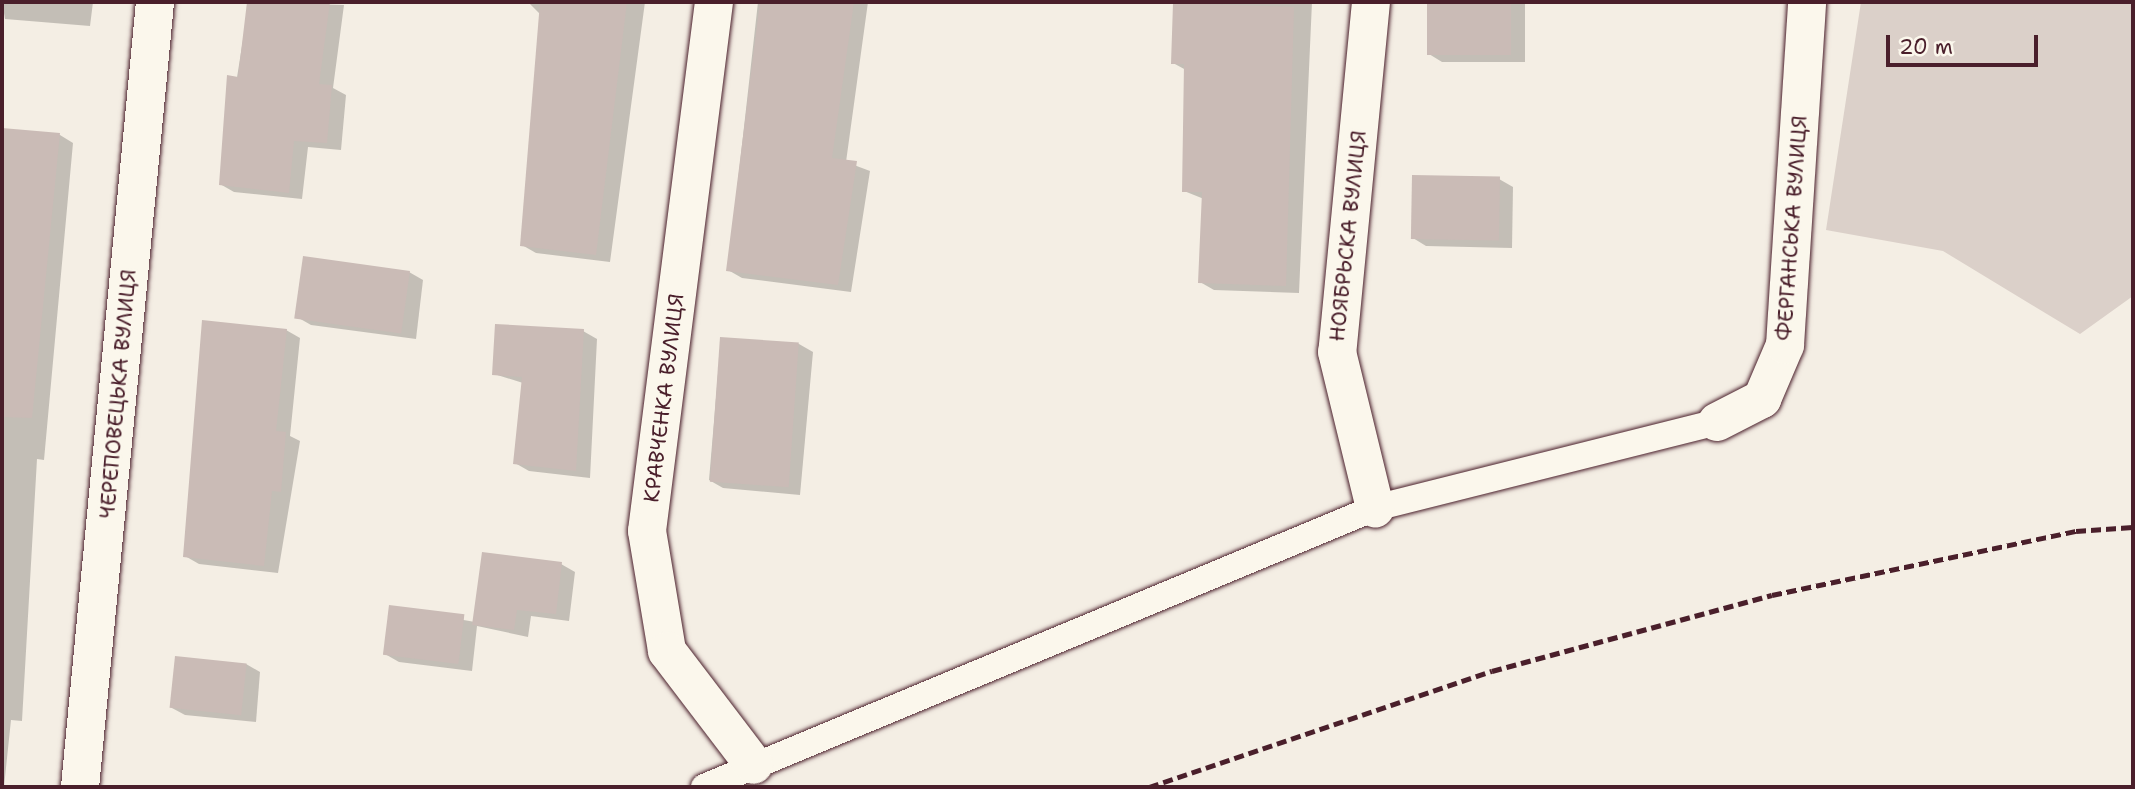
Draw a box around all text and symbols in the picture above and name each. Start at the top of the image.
scale bar [1890,21,2042,65]
text: 20 m [1899,33,1953,61]
street label: ФЕРГАНСЬКА ВУЛИЦЯ [1772,114,1812,342]
street label: НОЯБРЬСКА ВУЛИЦЯ [1324,129,1372,343]
street label: ЧЕРЕПОВЕЦЬКА ВУЛИЦЯ [95,268,141,520]
street label: КРАВЧЕНКА ВУЛИЦЯ [639,292,689,504]

